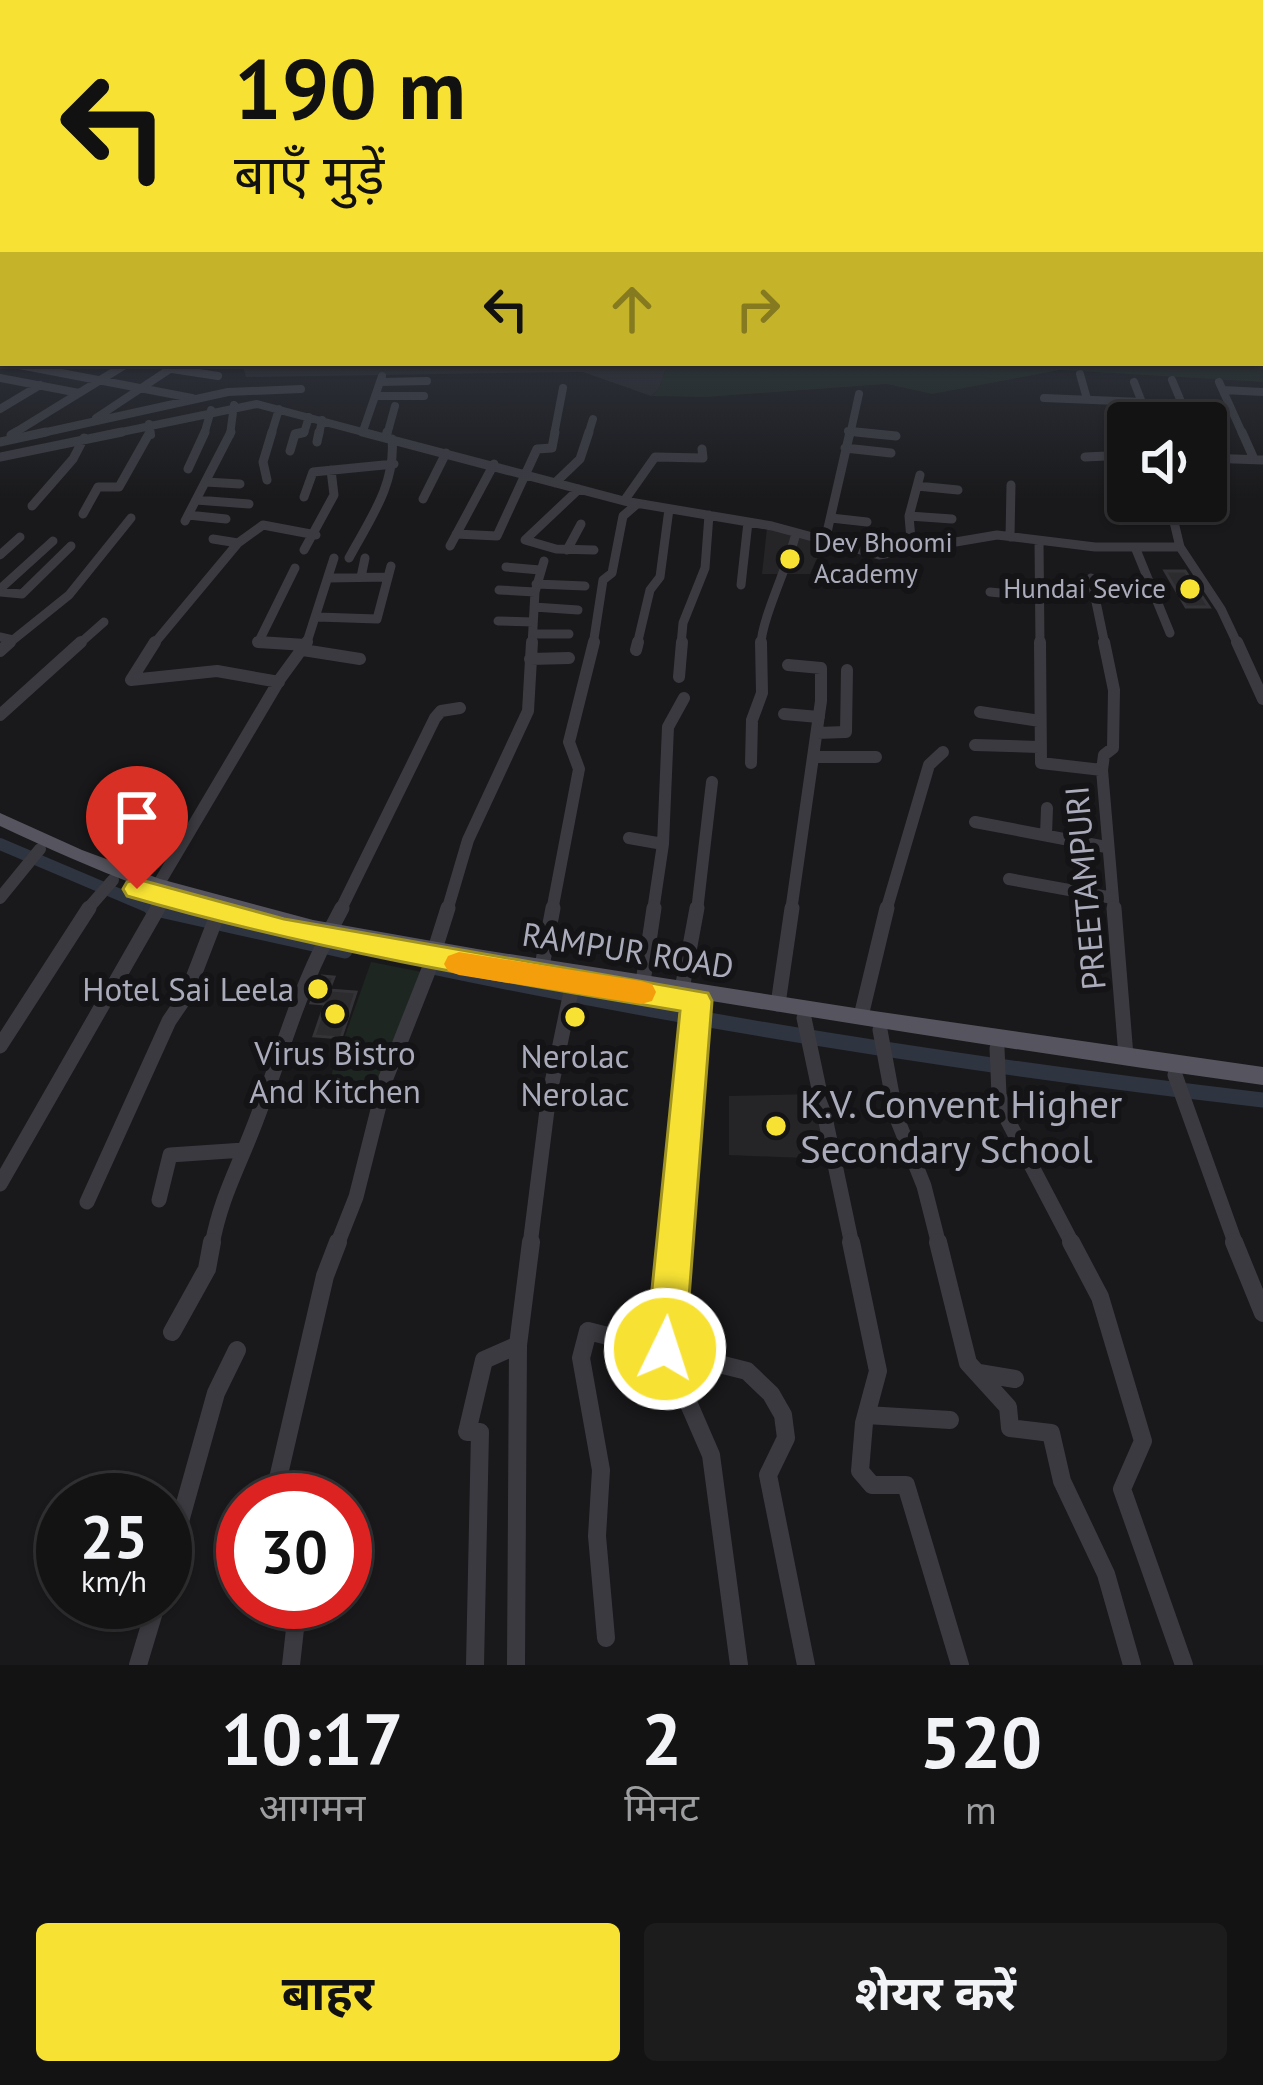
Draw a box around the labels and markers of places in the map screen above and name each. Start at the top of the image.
place label: Dev Bhoomi Academy [814,525,953,590]
marker: Dev Bhoomi Academy [777,546,803,572]
place label: Hundai Sevice [1003,571,1166,605]
marker: Hundai Sevice [1177,576,1203,602]
pin [86,766,188,889]
place label: Hotel Sai Leela [82,967,294,1010]
marker: Hotel Sai Leela [305,976,331,1002]
marker: Virus Bistro And Kitchen [322,1001,348,1027]
marker: Nerolac Nerolac [562,1004,588,1030]
place label: Virus Bistro And Kitchen [249,1031,421,1112]
place label: Nerolac Nerolac [521,1034,629,1115]
place label: K.V. Convent Higher Secondary School [800,1078,1122,1174]
marker: K.V. Convent Higher Secondary School [763,1113,789,1139]

